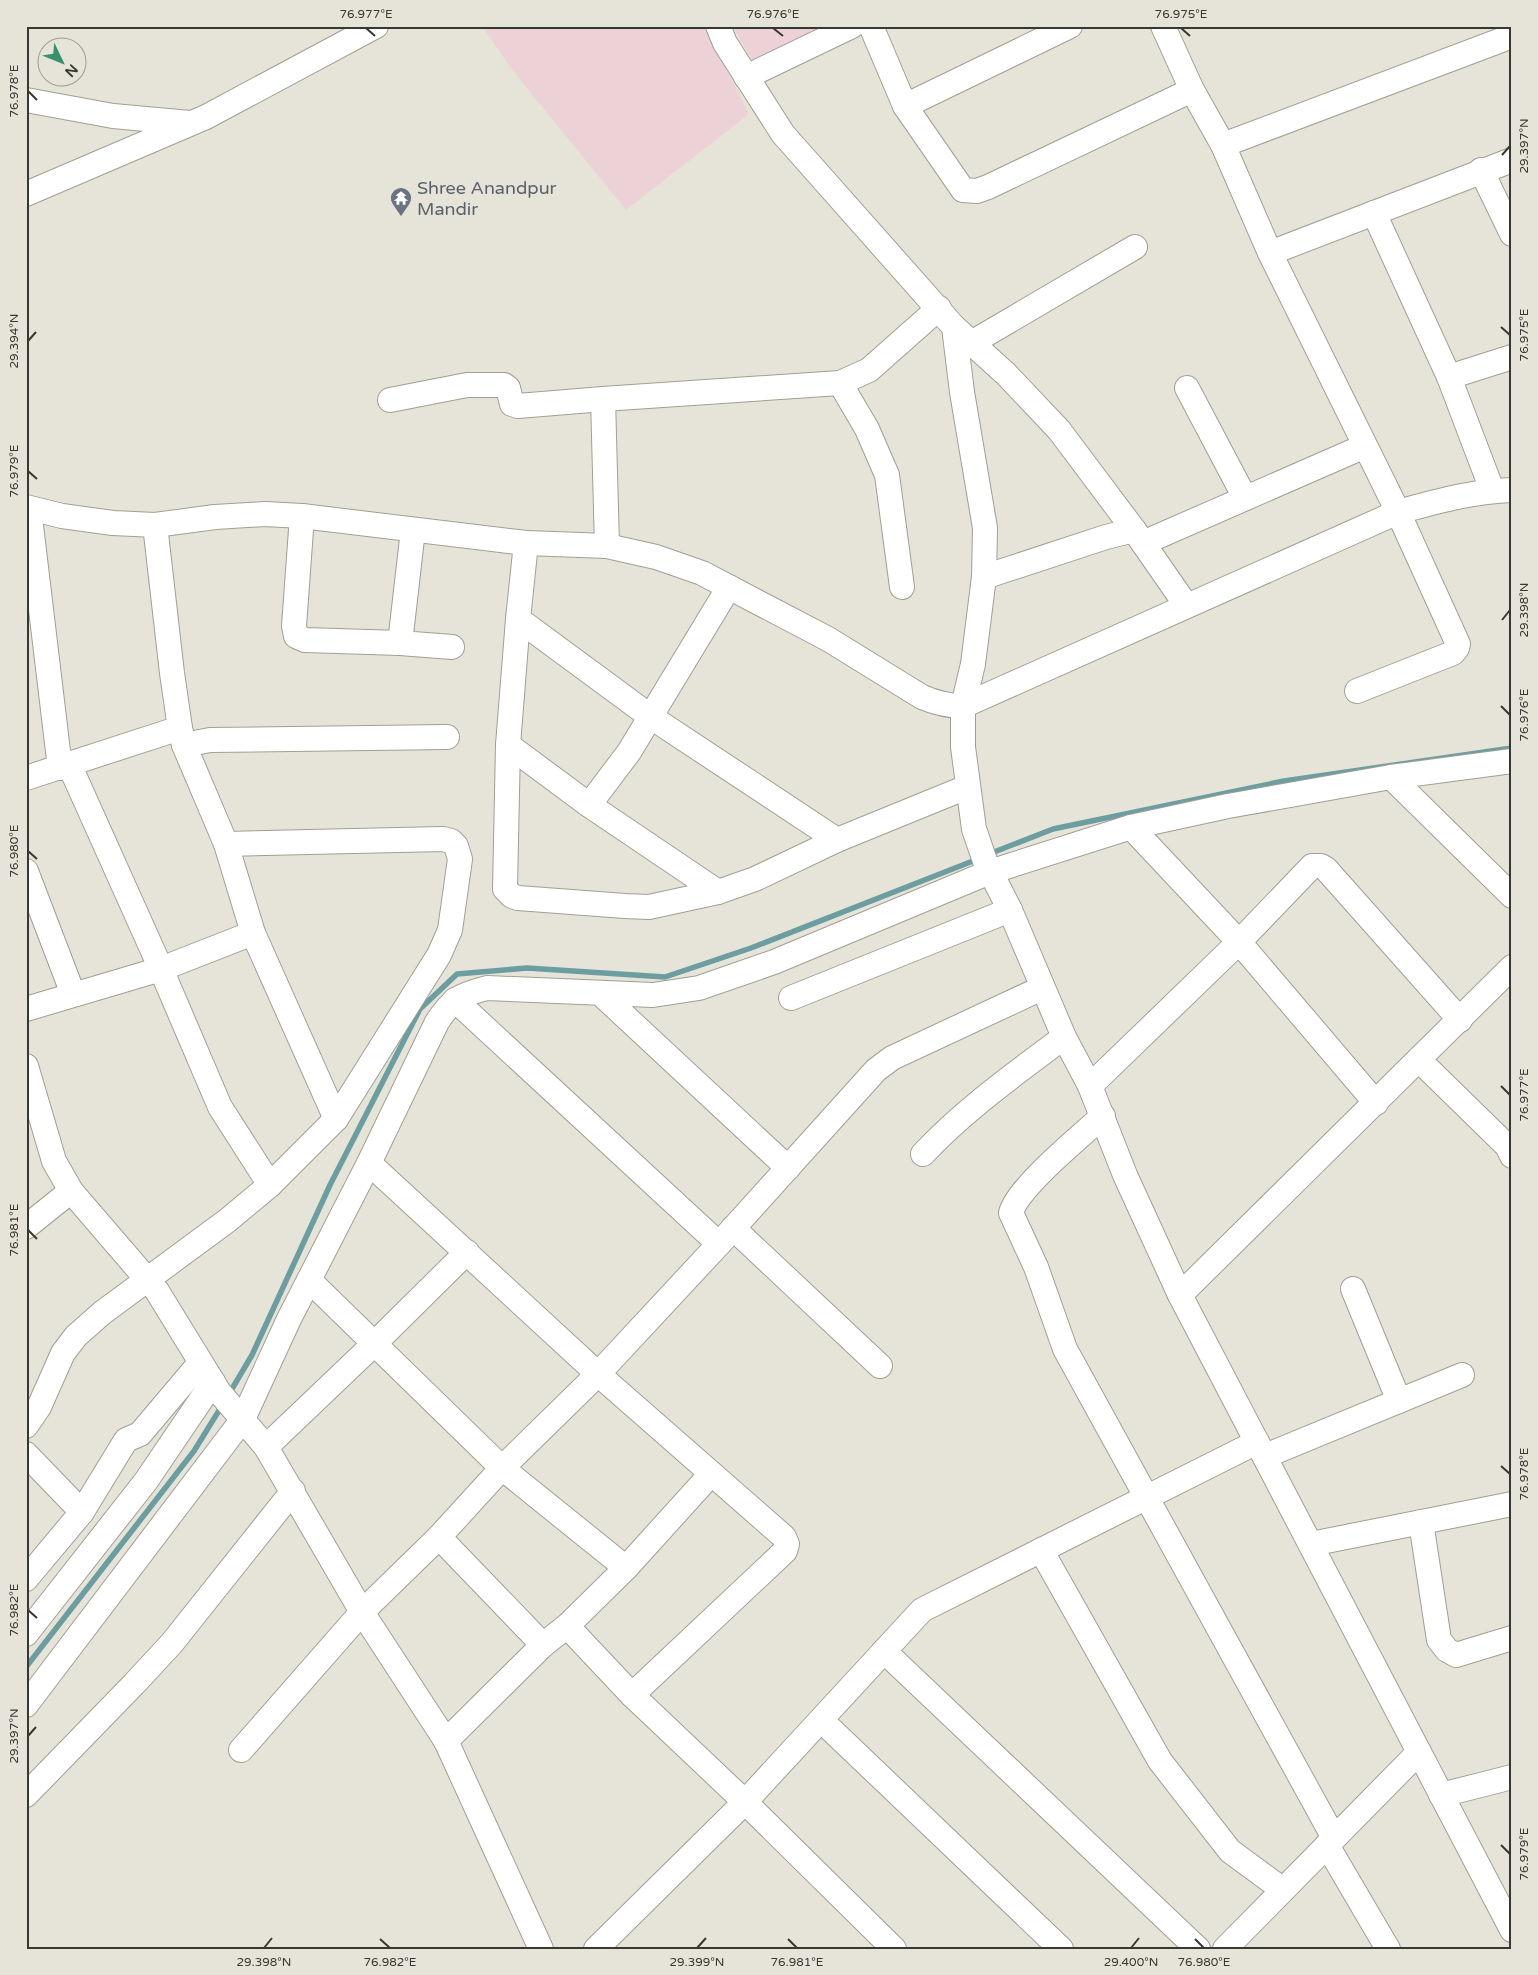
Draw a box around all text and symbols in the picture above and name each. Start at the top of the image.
text: 76.977°E [339,7,393,21]
text: 76.976°E [747,7,800,21]
text: 76.975°E [1155,7,1208,21]
north arrow [38,38,88,88]
text: N [61,61,81,80]
text: 76.978°E [7,64,21,118]
text: 29.397°N [1517,118,1531,174]
place label: Shree Anandpur Mandir [417,177,557,220]
temple icon: Shree Anandpur Mandir [389,186,413,217]
text: 76.975°E [1517,308,1531,361]
text: 29.394°N [7,314,21,368]
text: 76.979°E [7,444,21,498]
text: 29.398°N [1517,583,1531,637]
text: 76.976°E [1517,688,1531,741]
text: 76.980°E [7,824,21,878]
text: 76.977°E [1517,1068,1531,1122]
text: 76.981°E [7,1203,21,1257]
text: 76.978°E [1517,1447,1531,1501]
text: 76.982°E [7,1583,21,1637]
text: 29.397°N [7,1708,21,1764]
text: 76.979°E [1517,1827,1531,1881]
text: 29.398°N [237,1955,291,1969]
text: 76.982°E [364,1955,417,1969]
text: 29.399°N [670,1955,724,1969]
text: 76.981°E [771,1955,824,1969]
text: 29.400°N [1104,1955,1158,1969]
text: 76.980°E [1178,1955,1231,1969]

